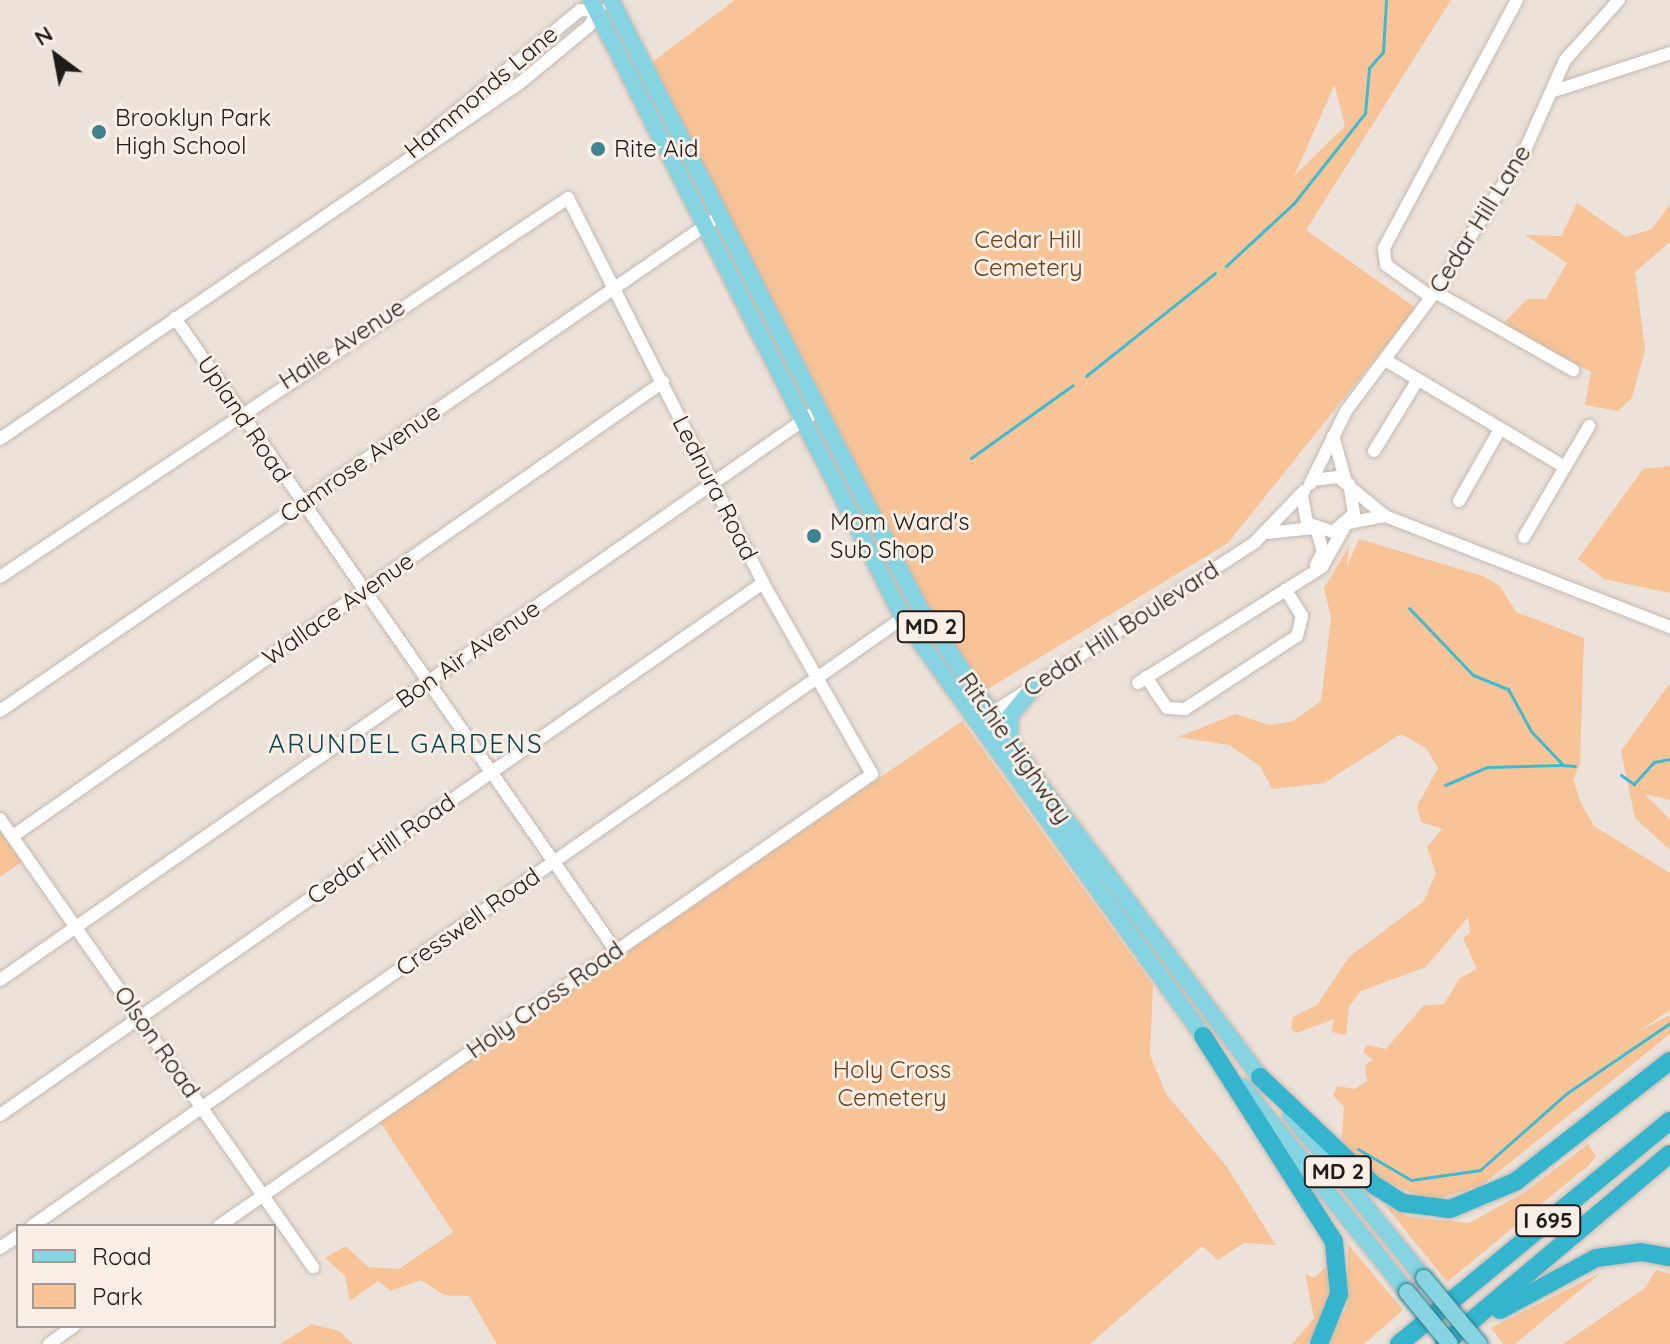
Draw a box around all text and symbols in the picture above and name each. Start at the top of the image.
north arrow [16,16,96,96]
text: N [29,19,58,52]
street label: Hammonds Lane [399,20,563,164]
place label: Brooklyn Park High School [115,104,271,160]
marker: Brooklyn Park High School [90,123,108,141]
place label: Rite Aid [614,135,699,163]
marker: Rite Aid [589,140,607,158]
street label: Cedar Hill Lane [1423,140,1537,298]
park label: Cedar Hill Cemetery [973,226,1083,282]
street label: Haile Avenue [274,293,410,395]
street label: Upland Road [191,350,297,488]
street label: Camrose Avenue [274,397,446,529]
street label: Lednura Road [666,411,764,565]
place label: Mom Ward's Sub Shop [830,508,969,564]
marker: Mom Ward's Sub Shop [805,527,823,545]
street label: Wallace Avenue [257,546,419,672]
street label: Cedar Hill Boulevard [1018,555,1224,703]
street label: Bon Air Avenue [390,594,546,714]
road number: MD 2 [895,609,967,645]
street label: Ritchie Highway [952,667,1078,829]
district label: ARUNDEL GARDENS [268,728,544,760]
street label: Cedar Hill Road [302,787,460,911]
street label: Cresswell Road [390,862,546,982]
street label: Holy Cross Road [461,935,629,1065]
street label: Olson Road [108,981,206,1103]
park label: Holy Cross Cemetery [833,1056,951,1112]
road number: MD 2 [1302,1154,1374,1190]
road number: I 695 [1514,1203,1582,1239]
legend [16,1224,276,1328]
text: Road [92,1241,152,1271]
text: Park [92,1281,143,1311]

